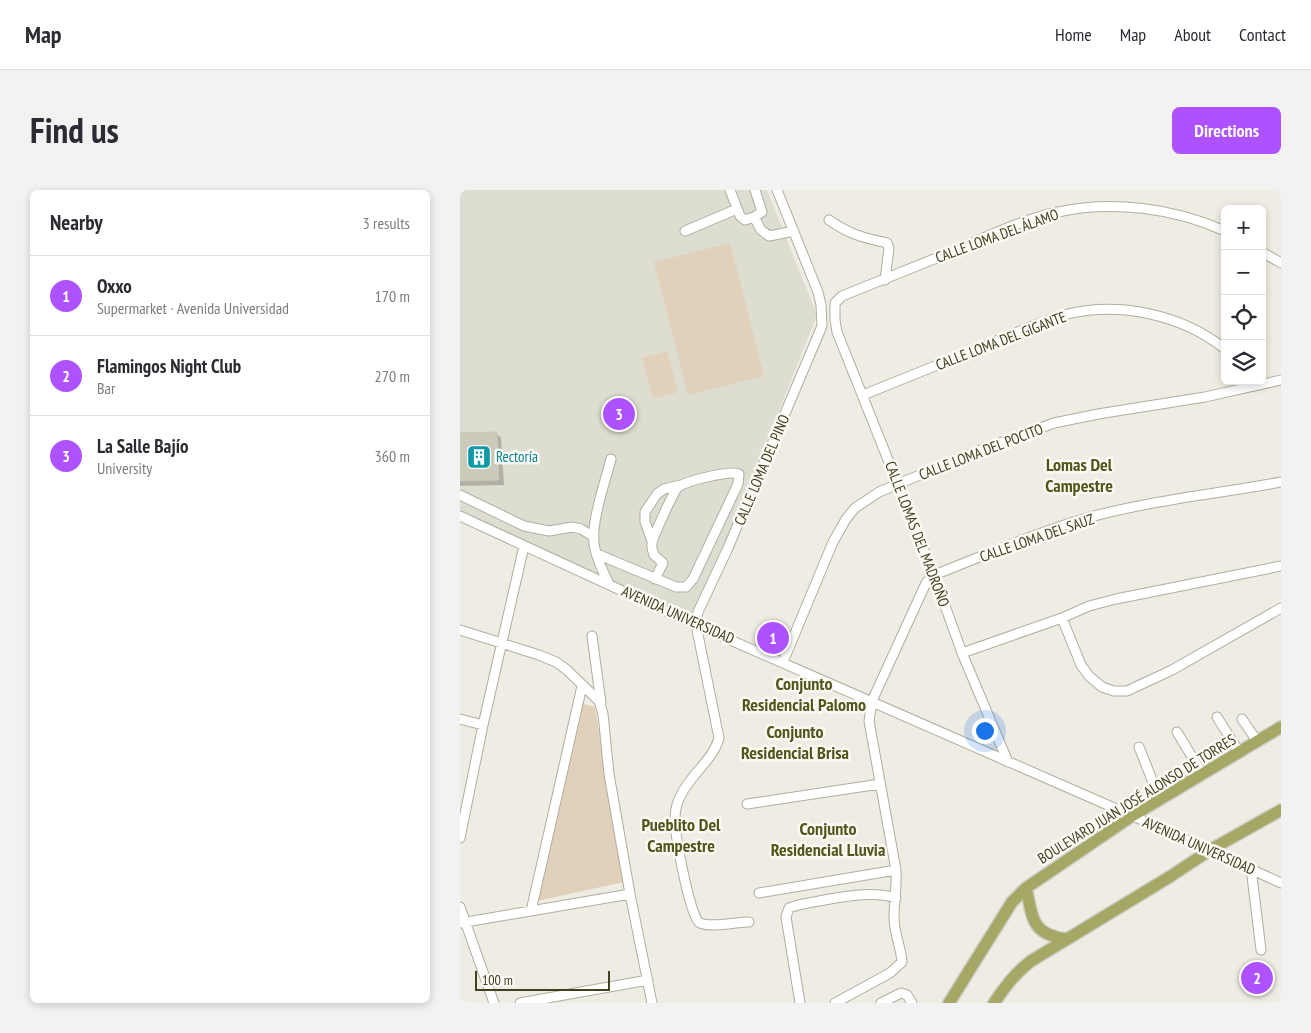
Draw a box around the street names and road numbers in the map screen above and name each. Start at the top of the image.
street label: CALLE LOMA DEL ÁLAMO [933,204,1061,267]
street label: CALLE LOMA DEL GIGANTE [933,307,1069,374]
street label: CALLE LOMA DEL PINO [730,412,793,528]
street label: CALLE LOMA DEL POCITO [916,419,1046,484]
street label: CALLE LOMAS DEL MADROÑO [881,458,954,609]
street label: CALLE LOMA DEL SAUZ [977,509,1097,566]
street label: AVENIDA UNIVERSIDAD [619,581,738,648]
street label: BOULEVARD JUAN JOSÉ ALONSO DE TORRES [1034,730,1239,868]
street label: AVENIDA UNIVERSIDAD [1140,812,1259,879]

